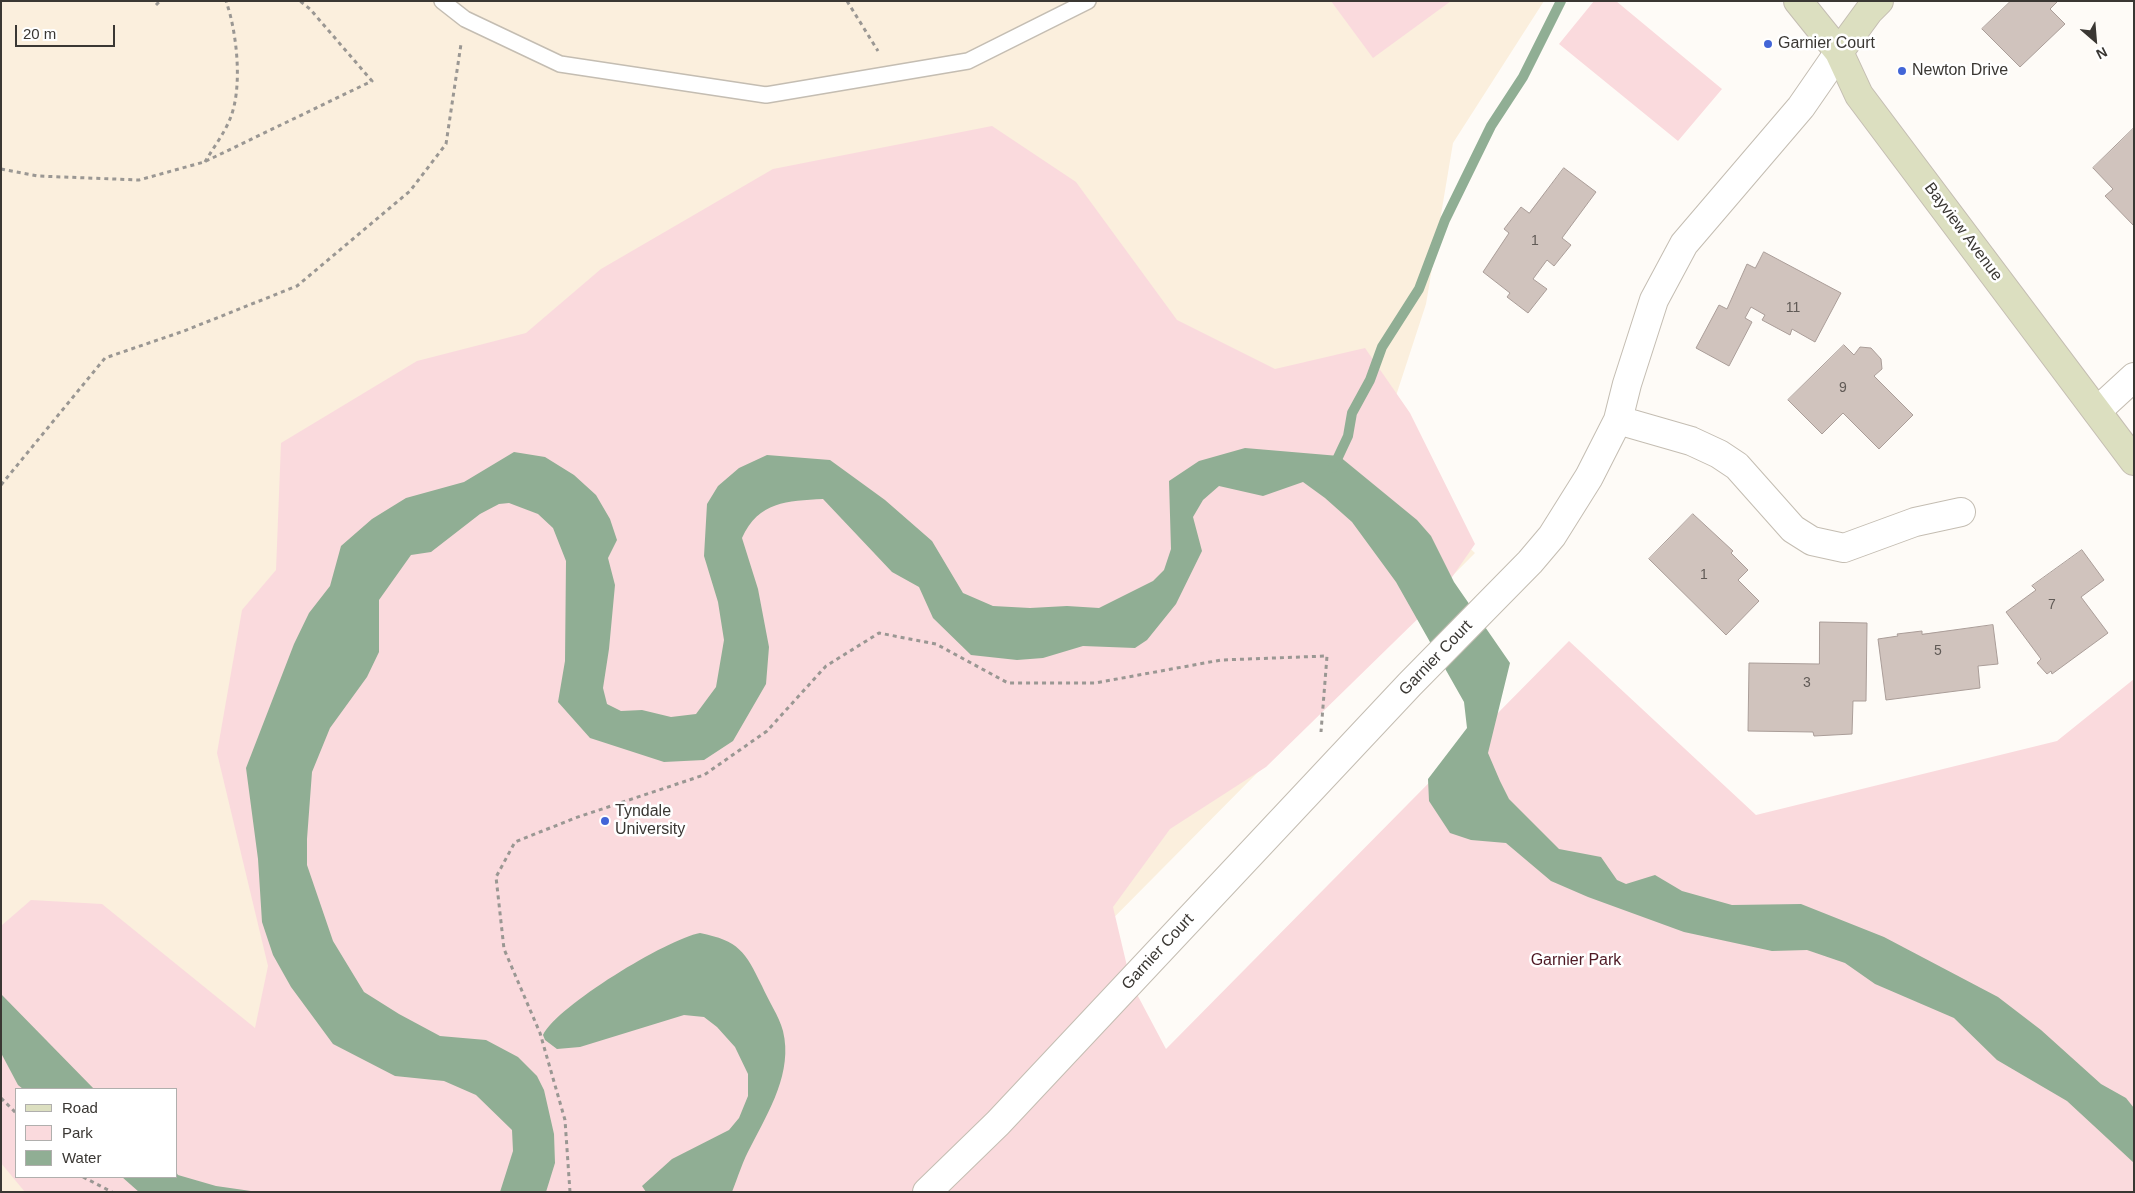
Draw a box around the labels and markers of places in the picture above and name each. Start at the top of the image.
place label: Garnier Court [1778,34,1875,54]
marker: Garnier Court [1762,38,1774,50]
place label: Newton Drive [1912,61,2008,81]
marker: Newton Drive [1896,65,1908,77]
place label: Tyndale University [615,802,685,840]
marker: Tyndale University [599,815,611,827]

